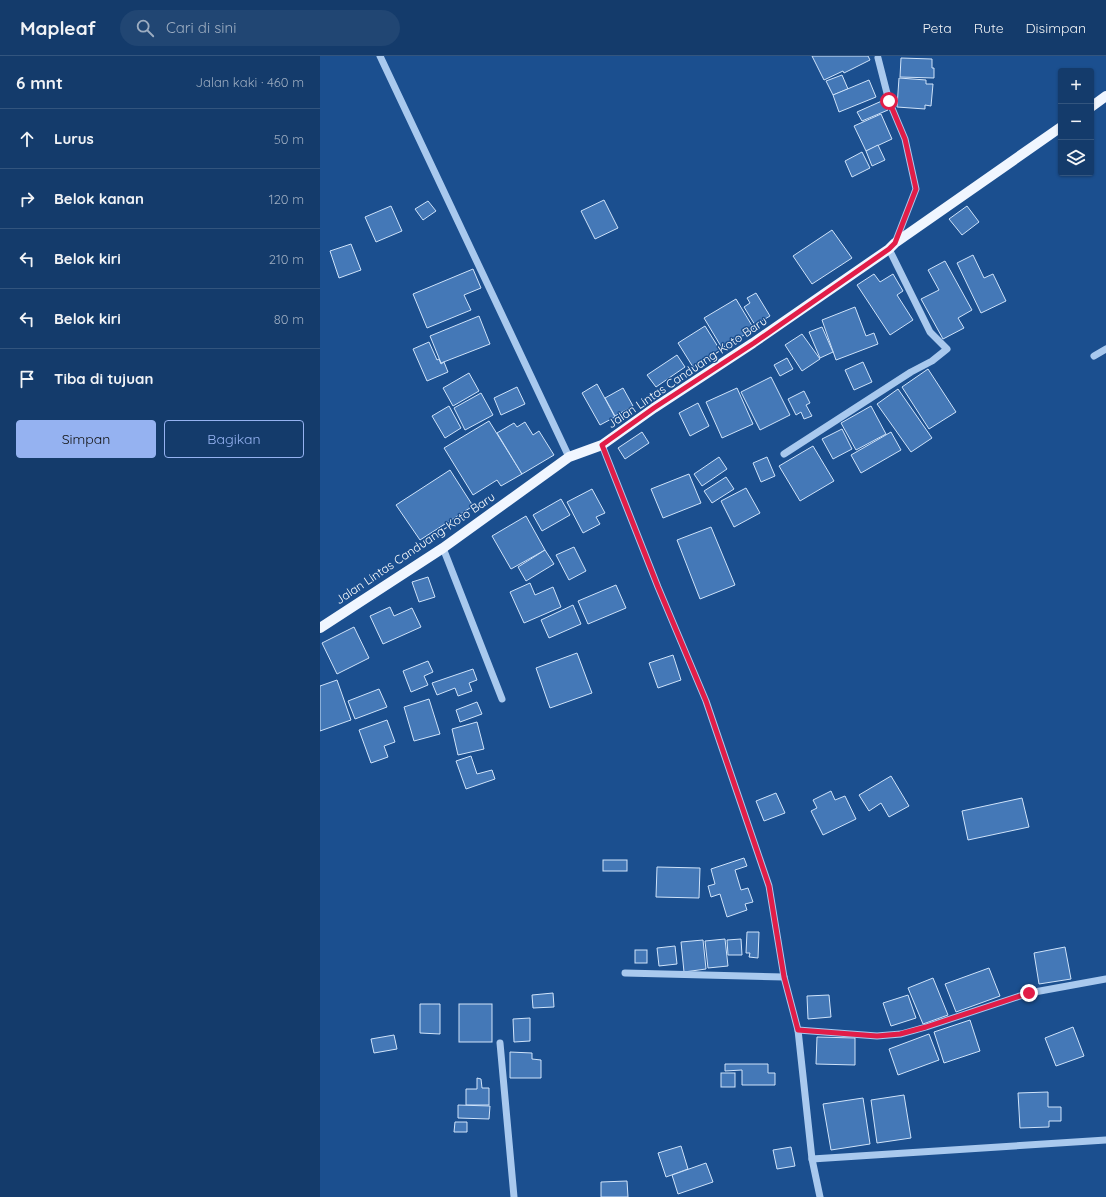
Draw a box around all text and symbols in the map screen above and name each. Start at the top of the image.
search box [120,10,400,46]
text: Mapleaf [20,16,96,40]
icon: search [134,17,156,39]
text: Cari di sini [166,18,236,37]
text: Peta [922,19,952,37]
text: Rute [974,19,1004,37]
text: Disimpan [1026,19,1086,37]
map controls [1058,68,1094,176]
button: + [1058,68,1094,104]
text: 6 mnt [16,72,63,93]
text: Jalan kaki · 460 m [196,74,304,90]
route start [880,92,898,110]
button: − [1058,104,1094,140]
icon: ahead [16,128,38,150]
text: Lurus [54,129,94,148]
text: 50 m [274,131,304,147]
button: layers [1058,140,1094,176]
icon: right [16,188,38,210]
text: Belok kanan [54,189,144,208]
text: 120 m [269,191,304,207]
icon: left [16,248,38,270]
text: Belok kiri [54,249,121,268]
text: 210 m [269,251,304,267]
icon: left [16,308,38,330]
text: Belok kiri [54,309,121,328]
text: 80 m [274,311,304,327]
street label: Jalan Lintas Canduang-Koto Baru [604,313,770,431]
icon: arrive [16,368,38,390]
text: Tiba di tujuan [54,369,153,388]
button: Simpan [16,420,156,458]
button: Bagikan [164,420,304,458]
street label: Jalan Lintas Canduang-Koto Baru [332,489,498,607]
route end [1020,984,1038,1002]

